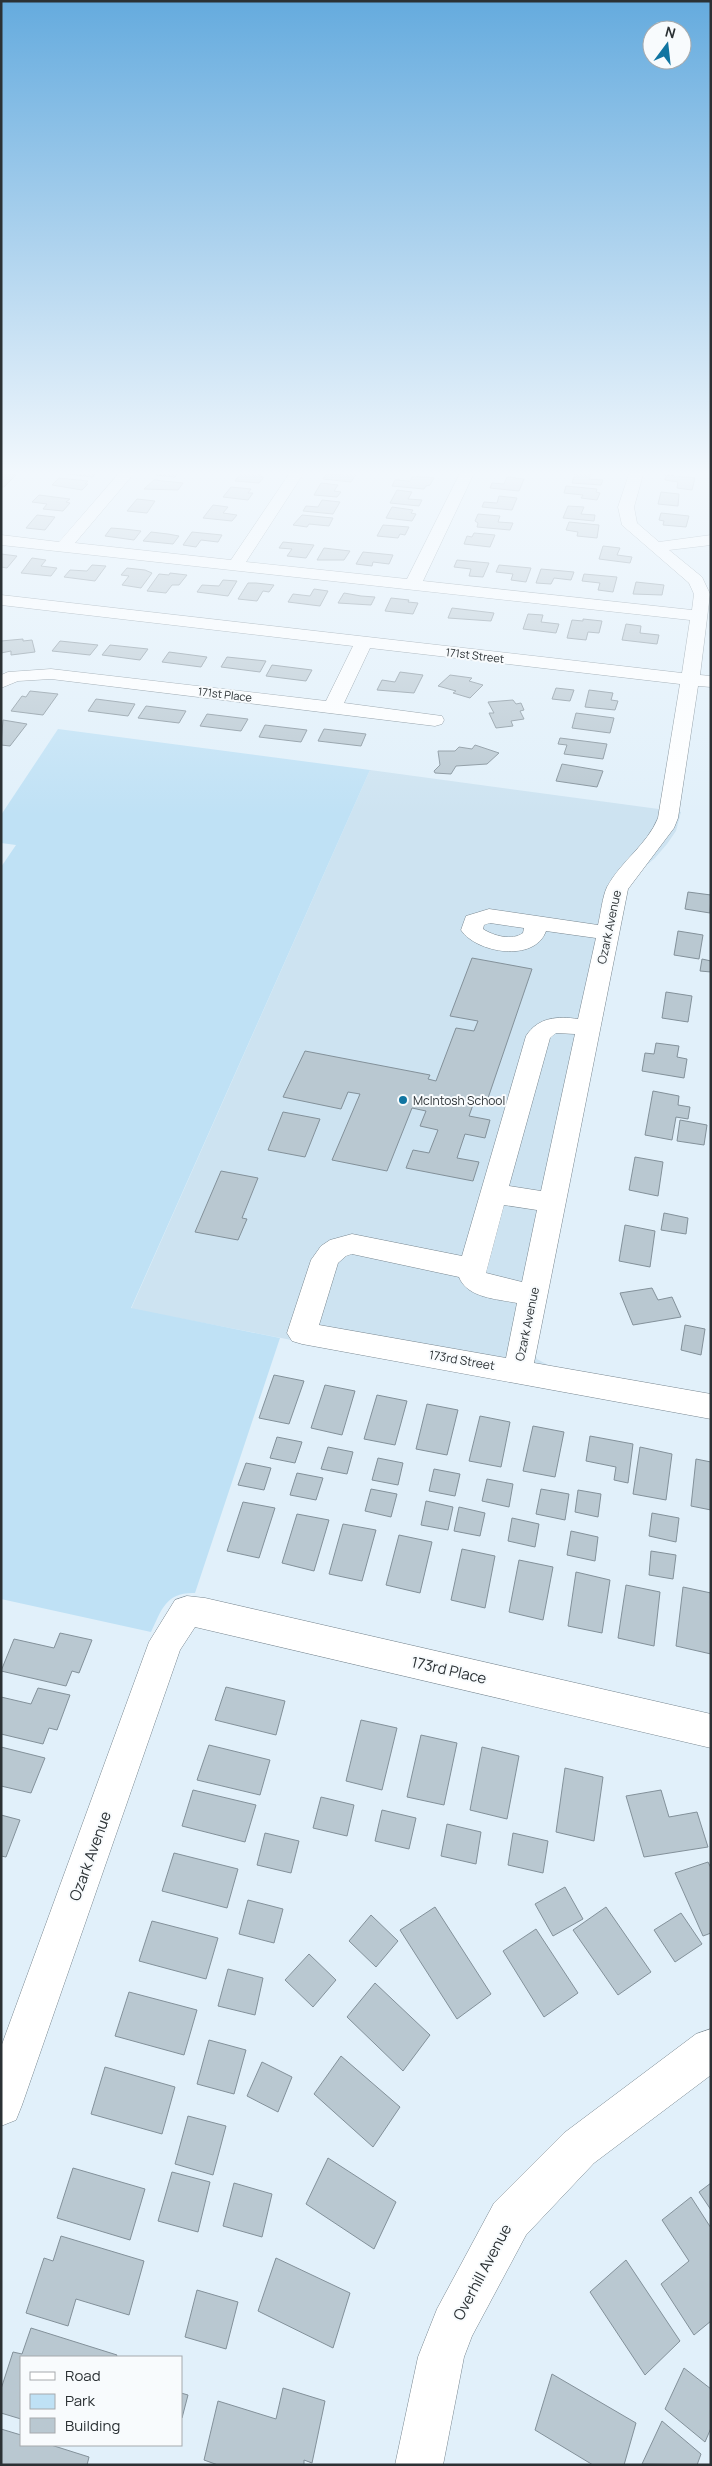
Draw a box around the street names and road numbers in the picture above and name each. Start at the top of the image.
street label: 171st Street [445,644,505,666]
street label: 171st Place [197,683,253,705]
street label: Ozark Avenue [593,888,625,966]
street label: Ozark Avenue [511,1285,543,1363]
street label: 173rd Street [428,1346,496,1374]
street label: 173rd Place [409,1651,489,1689]
street label: Ozark Avenue [64,1808,116,1904]
street label: Overhill Avenue [448,2220,516,2324]

